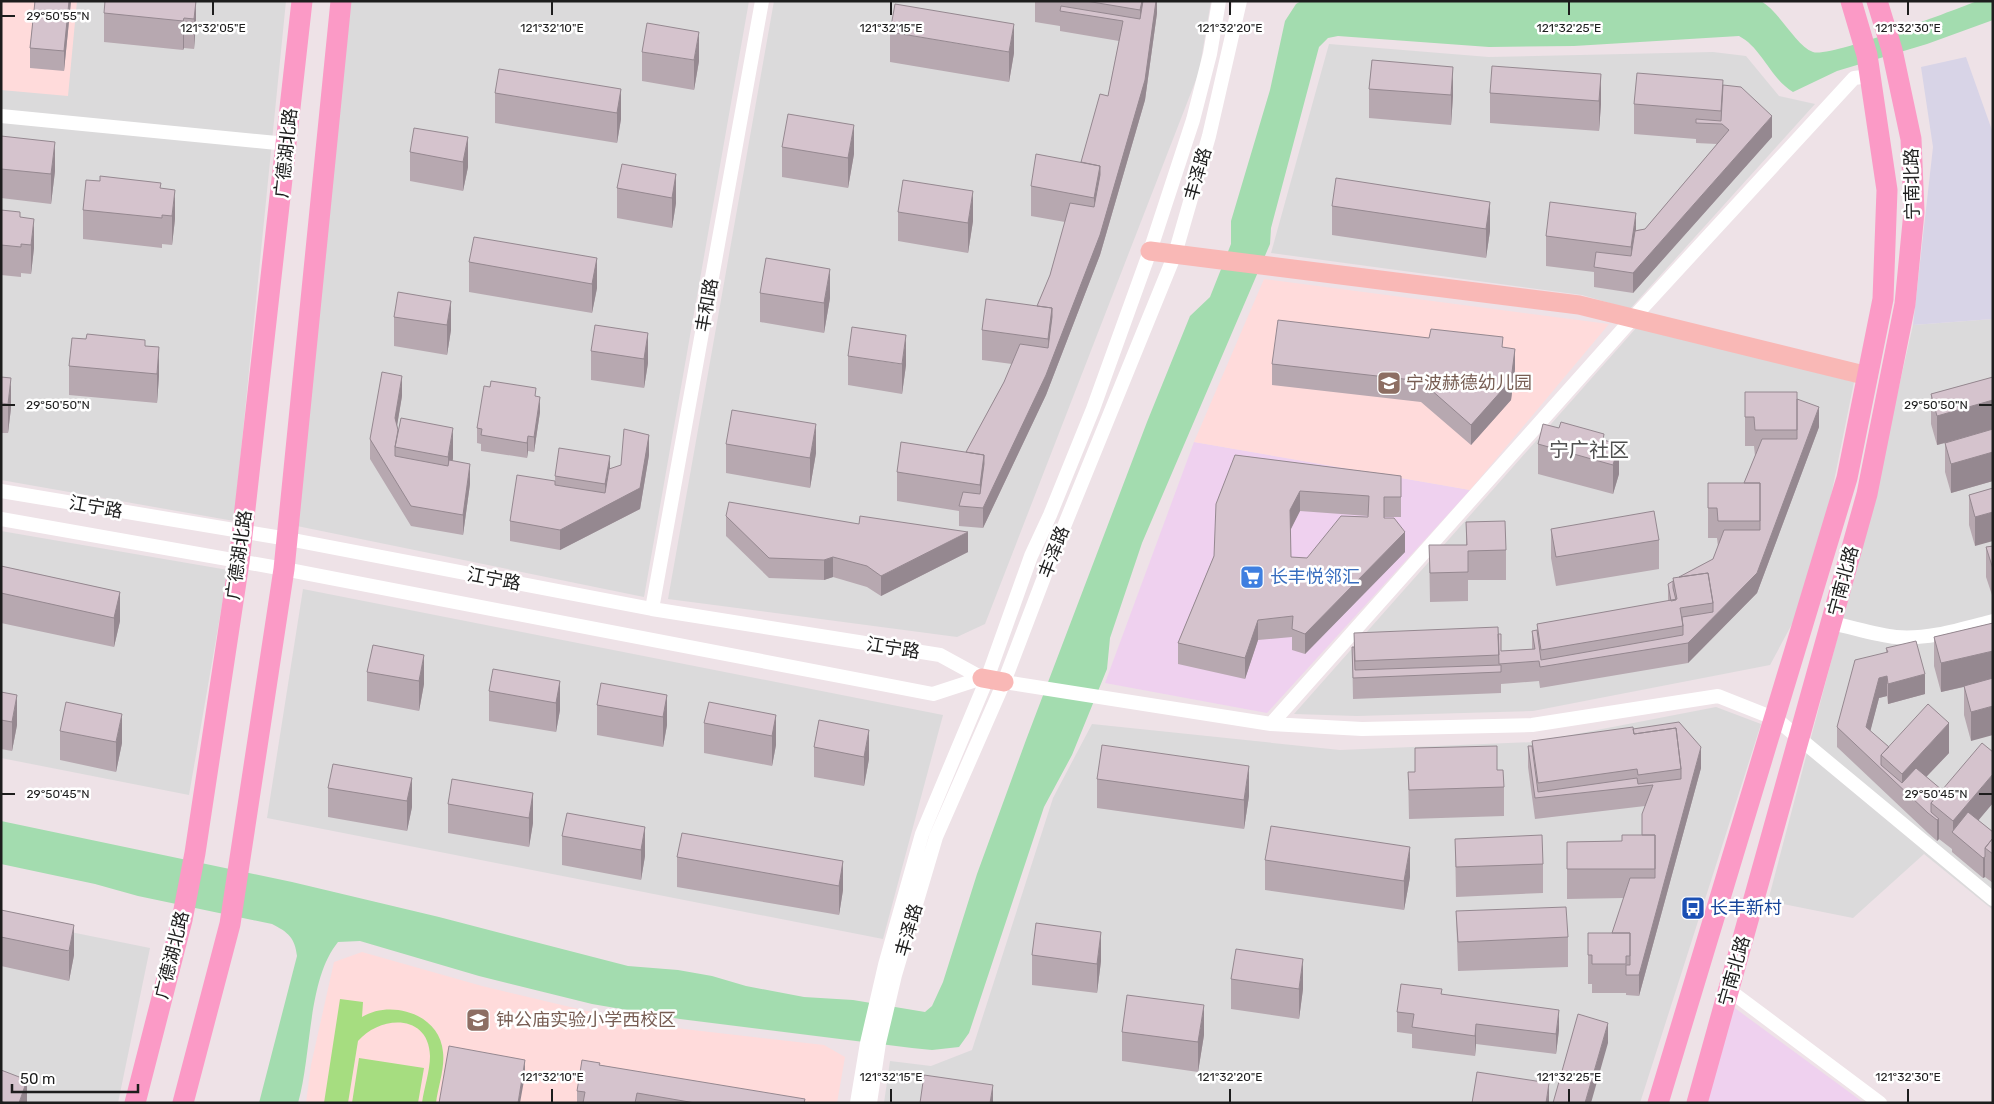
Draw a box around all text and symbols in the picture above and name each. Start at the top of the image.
text: 29°50'55"N [26,9,90,23]
text: 121°32'05"E [180,21,246,35]
text: 121°32'10"E [520,21,584,35]
text: 121°32'15"E [860,21,922,35]
text: 121°32'20"E [1197,21,1263,35]
text: 121°32'25"E [1537,21,1601,35]
text: 121°32'30"E [1875,21,1941,35]
street label: 广德湖北路 [270,107,302,199]
street label: 丰泽路 [1180,145,1216,203]
street label: 宁南北路 [1900,148,1924,220]
street label: 丰和路 [691,277,723,333]
school or university icon: 宁波赫德幼儿园 [1376,370,1402,396]
place label: 宁波赫德幼儿园 [1406,372,1532,394]
text: 29°50'50"N [26,398,90,412]
text: 29°50'50"N [1904,398,1968,412]
district label: 宁广社区 [1549,438,1629,462]
street label: 江宁路 [68,491,124,523]
street label: 广德湖北路 [222,509,256,601]
street label: 丰泽路 [1034,523,1074,581]
street label: 宁南北路 [1823,543,1863,619]
street label: 江宁路 [465,563,523,595]
supermarket icon: 长丰悦邻汇 [1239,564,1265,590]
place label: 长丰悦邻汇 [1270,566,1360,588]
street label: 江宁路 [865,633,921,663]
text: 29°50'45"N [27,787,89,801]
text: 29°50'45"N [1905,787,1967,801]
bus stop icon: 长丰新村 [1680,895,1706,921]
place label: 长丰新村 [1710,897,1782,919]
street label: 丰泽路 [891,901,927,959]
street label: 广德湖北路 [150,909,194,1001]
street label: 宁南北路 [1714,933,1754,1009]
school or university icon: 钟公庙实验小学西校区 [465,1007,491,1033]
place label: 钟公庙实验小学西校区 [496,1009,676,1031]
scale bar [12,1062,139,1094]
text: 50 m [20,1070,55,1088]
text: 121°32'10"E [520,1070,584,1084]
text: 121°32'15"E [860,1070,922,1084]
text: 121°32'20"E [1197,1070,1263,1084]
text: 121°32'25"E [1537,1070,1601,1084]
text: 121°32'30"E [1875,1070,1941,1084]

